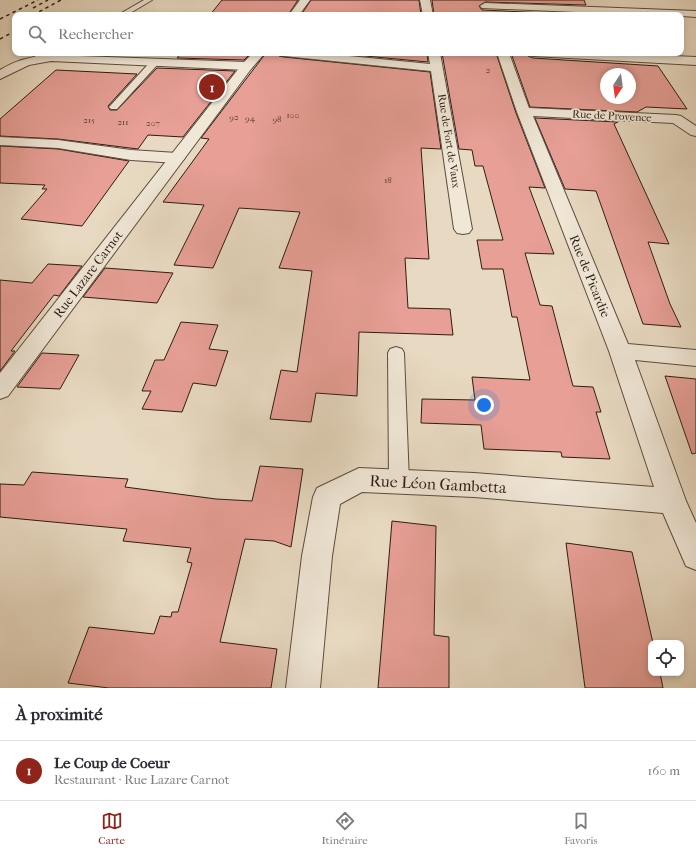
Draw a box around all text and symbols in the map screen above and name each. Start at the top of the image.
search box [12,12,684,56]
icon: search [26,23,48,45]
text: Rechercher [58,25,133,43]
house number: 2 [486,65,491,75]
north arrow [600,68,636,104]
pin: 1 [199,72,225,102]
street label: Rue de Fort de Vaux [435,93,463,189]
street label: Rue de Provence [572,107,653,125]
house number: 100 [286,110,300,120]
house number: 92 [229,112,239,122]
house number: 94 [245,113,256,123]
house number: 98 [272,114,282,124]
house number: 215 [83,115,95,125]
house number: 211 [117,117,129,127]
house number: 207 [146,118,161,128]
house number: 18 [384,175,392,185]
street label: Rue Lazare Carnot [50,227,126,320]
street label: Rue de Picardie [567,232,614,320]
your location [474,395,494,415]
street label: Rue Léon Gambetta [369,471,508,497]
map controls [648,640,684,676]
button: locate [648,640,684,676]
text: À proximité [16,704,103,724]
text: Le Coup de Coeur [54,754,170,772]
text: 1 [27,763,31,778]
text: 160 m [648,763,680,778]
text: Restaurant · Rue Lazare Carnot [54,772,229,787]
tab: Carte [98,810,125,847]
tab: Itinéraire [321,810,368,847]
tab: Favoris [564,810,598,847]

